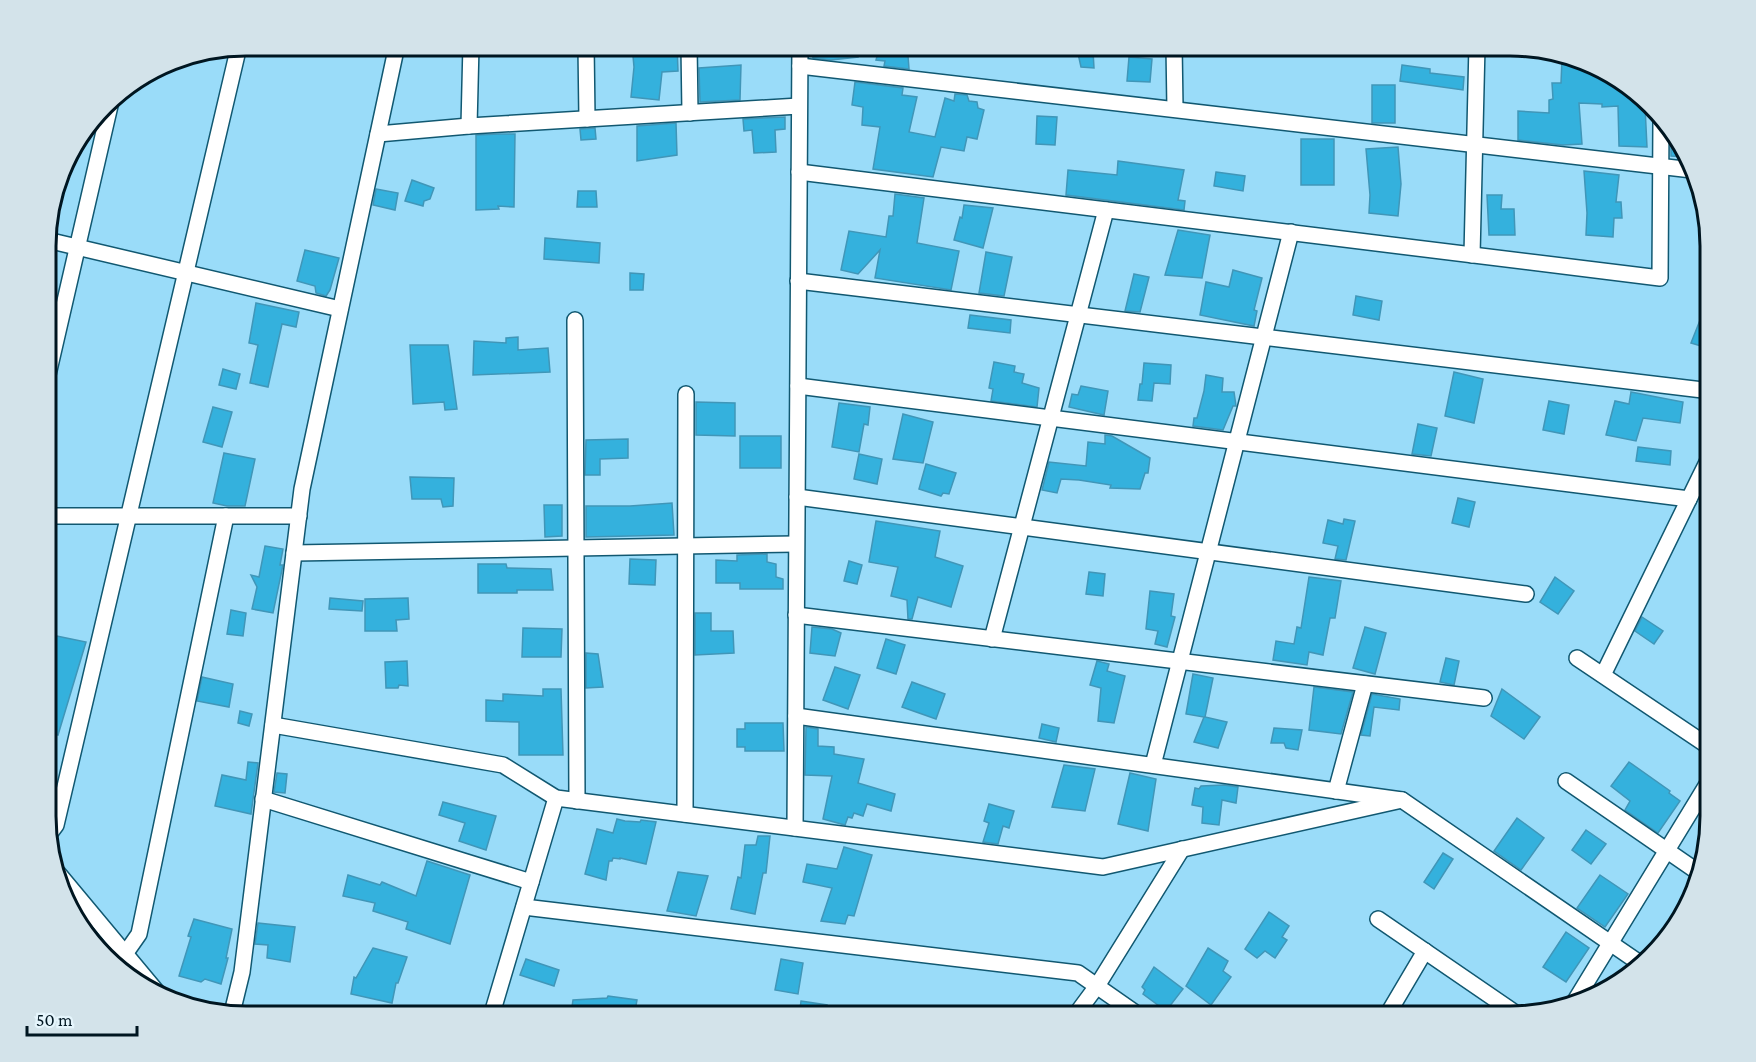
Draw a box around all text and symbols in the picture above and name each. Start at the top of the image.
scale bar [27,999,136,1037]
text: 50 m [36,1010,73,1030]

